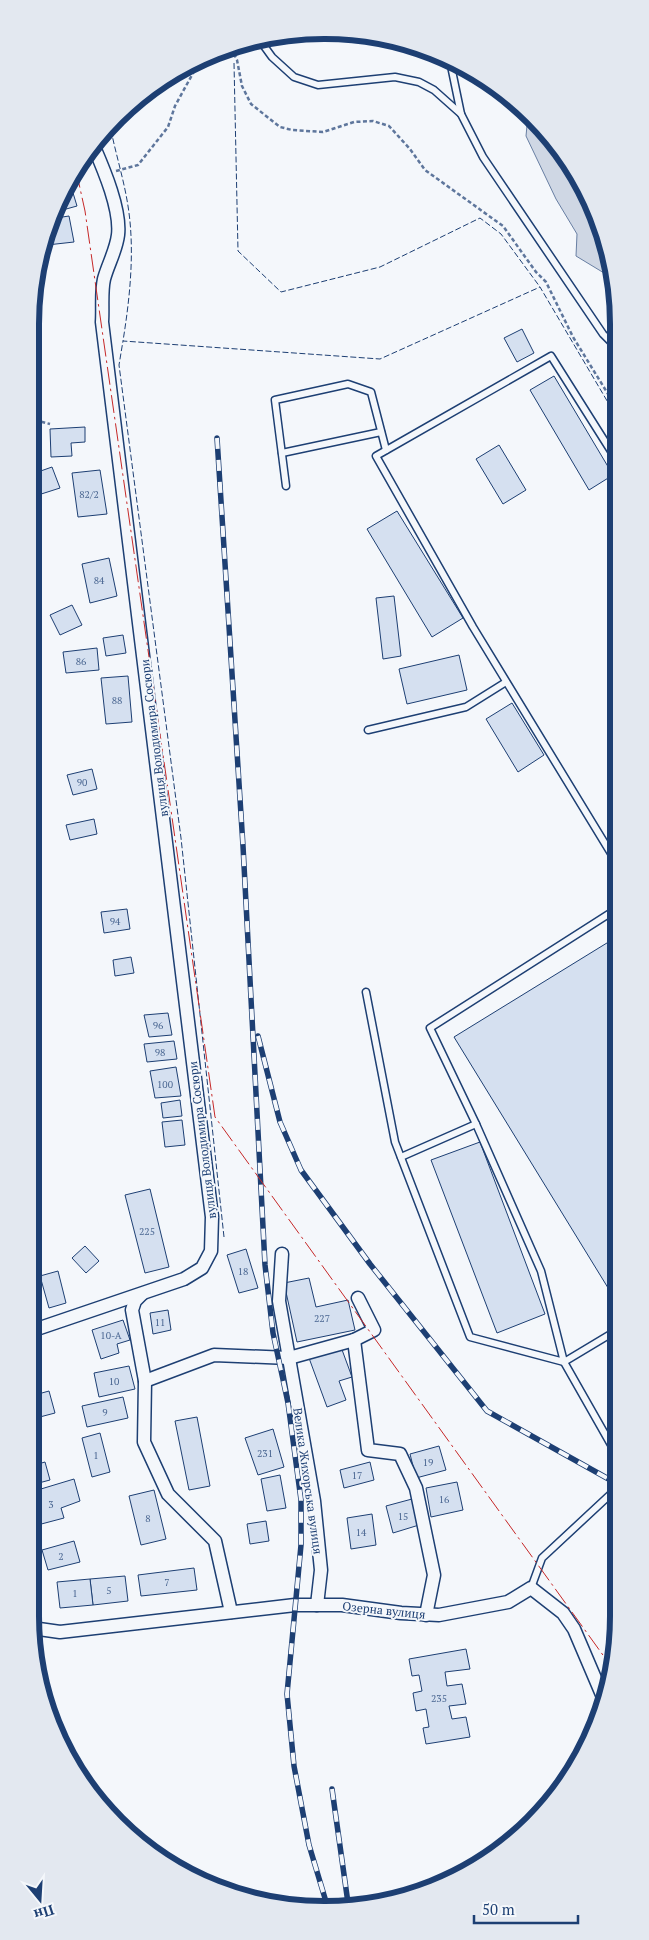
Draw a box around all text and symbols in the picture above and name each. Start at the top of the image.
house number: 82/2 [79,488,99,501]
house number: 84 [94,574,105,587]
house number: 86 [76,655,87,668]
street label: вулиця Володимира Сосюри [137,658,171,818]
house number: 88 [112,694,122,707]
house number: 90 [77,776,87,789]
house number: 94 [110,915,121,928]
house number: 96 [153,1019,164,1032]
house number: 98 [155,1046,165,1059]
street label: вулиця Володимира Сосюри [185,1060,219,1220]
house number: 100 [157,1078,173,1091]
house number: 225 [139,1225,155,1238]
house number: 18 [238,1265,248,1278]
house number: 227 [314,1312,330,1325]
house number: 11 [155,1316,165,1329]
house number: 10-А [100,1329,122,1342]
house number: 10 [109,1375,119,1388]
house number: 9 [102,1406,108,1419]
street label: Велика Жихорська вулиця [290,1407,326,1555]
house number: 231 [257,1447,273,1460]
house number: 1 [93,1449,99,1462]
house number: 19 [423,1456,433,1469]
house number: 17 [352,1469,362,1482]
house number: 16 [439,1493,450,1506]
house number: 3 [48,1498,54,1511]
house number: 15 [398,1510,408,1523]
house number: 8 [145,1512,151,1525]
house number: 14 [356,1526,367,1539]
house number: 2 [58,1550,64,1563]
house number: 7 [164,1576,170,1589]
house number: 5 [106,1584,112,1597]
house number: 1 [72,1587,78,1600]
street label: Озерна вулиця [342,1598,426,1622]
house number: 235 [431,1692,447,1705]
north arrow [15,1875,65,1925]
scale bar [474,1892,578,1924]
text: 50 m [482,1899,515,1919]
text: Пн [32,1901,57,1925]

